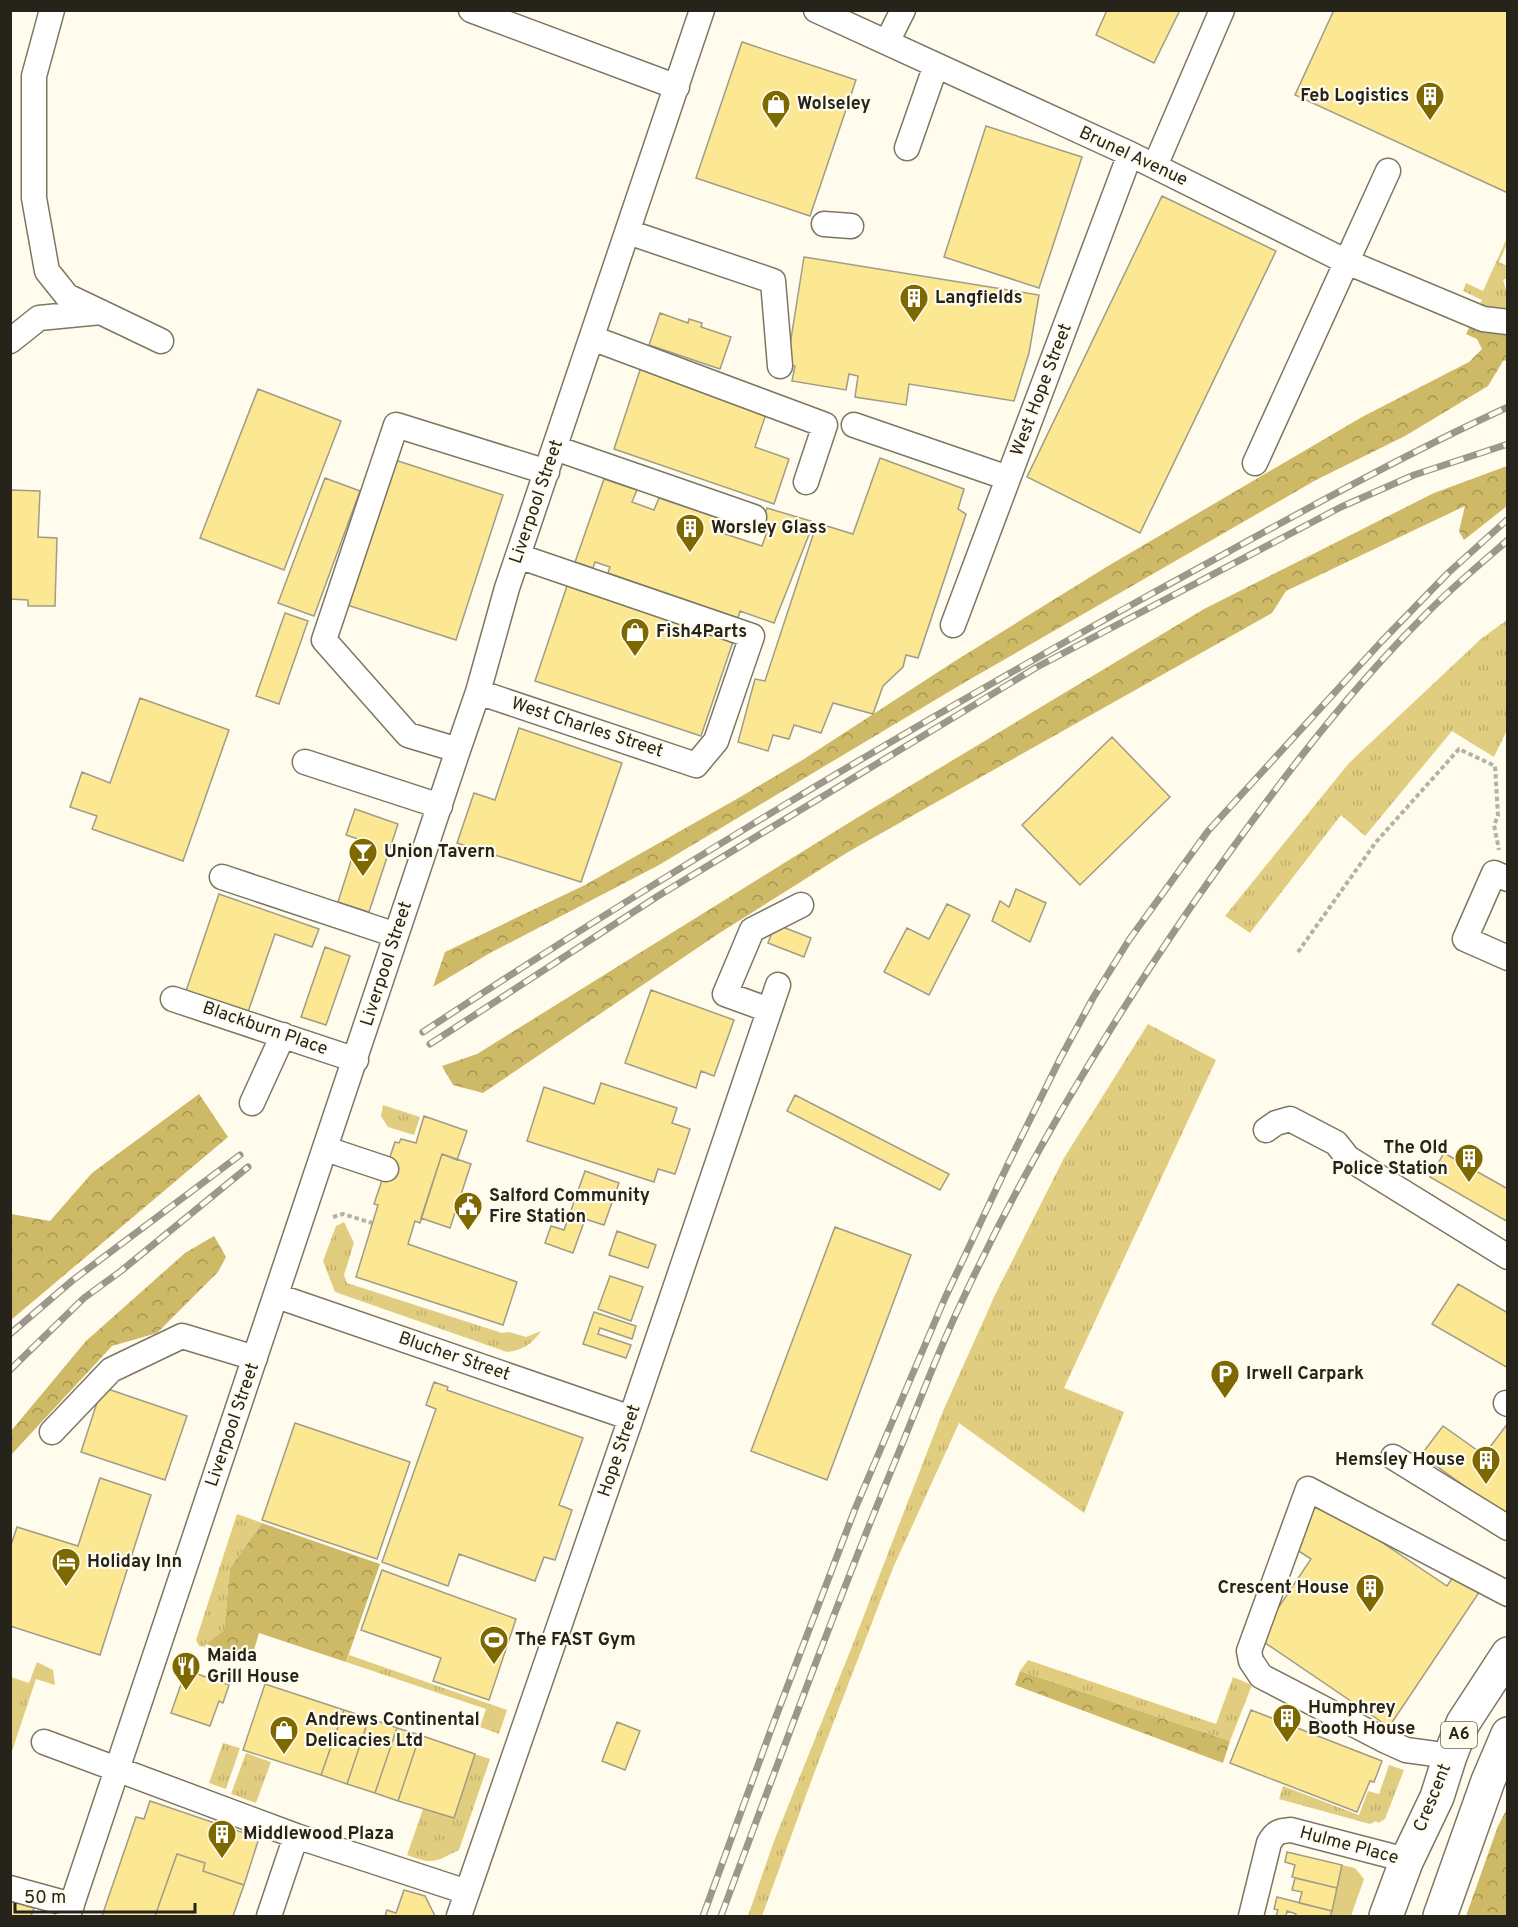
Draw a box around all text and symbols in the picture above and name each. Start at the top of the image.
building icon: Feb Logistics [1414,80,1446,122]
place label: Feb Logistics [1300,85,1409,108]
shop icon: Wolseley [760,88,792,130]
place label: Wolseley [797,93,871,116]
street label: Brunel Avenue [1075,122,1191,192]
building icon: Langfields [898,282,930,324]
place label: Langfields [935,287,1023,310]
street label: West Hope Street [1006,320,1078,460]
street label: Liverpool Street [505,437,569,567]
building icon: Worsley Glass [674,512,706,554]
place label: Worsley Glass [711,517,827,540]
shop icon: Fish4Parts [619,616,651,658]
place label: Fish4Parts [656,621,747,644]
street label: West Charles Street [508,693,666,763]
bar icon: Union Tavern [347,836,379,878]
place label: Union Tavern [384,841,495,864]
street label: Liverpool Street [356,899,418,1029]
street label: Blackburn Place [199,997,331,1061]
place label: The Old Police Station [1332,1137,1448,1181]
building icon: The Old Police Station [1453,1142,1485,1184]
place label: Salford Community Fire Station [489,1185,650,1229]
public building icon: Salford Community Fire Station [452,1190,484,1232]
street label: Blucher Street [395,1327,513,1387]
parking icon: Irwell Carpark [1209,1358,1241,1400]
street label: Liverpool Street [201,1360,265,1490]
place label: Irwell Carpark [1246,1363,1364,1386]
street label: Hope Street [593,1402,647,1500]
building icon: Hemsley House [1470,1444,1502,1486]
place label: Hemsley House [1335,1449,1465,1472]
hotel icon: Holiday Inn [50,1546,82,1588]
place label: Holiday Inn [87,1551,182,1574]
building icon: Crescent House [1354,1572,1386,1614]
place label: Crescent House [1218,1577,1349,1600]
sports icon: The FAST Gym [478,1624,510,1666]
place label: The FAST Gym [515,1629,636,1652]
place label: Maida Grill House [207,1645,299,1689]
restaurant icon: Maida Grill House [170,1650,202,1692]
place label: Humphrey Booth House [1308,1697,1415,1741]
building icon: Humphrey Booth House [1271,1702,1303,1744]
place label: Andrews Continental Delicacies Ltd [305,1709,480,1753]
shop icon: Andrews Continental Delicacies Ltd [268,1714,300,1756]
road number: A6 [1441,1722,1477,1748]
street label: Crescent [1409,1760,1457,1836]
building icon: Middlewood Plaza [206,1818,238,1860]
street label: Hulme Place [1297,1822,1401,1870]
place label: Middlewood Plaza [243,1823,394,1846]
scale bar [15,1876,195,1914]
text: 50 m [24,1887,66,1910]

